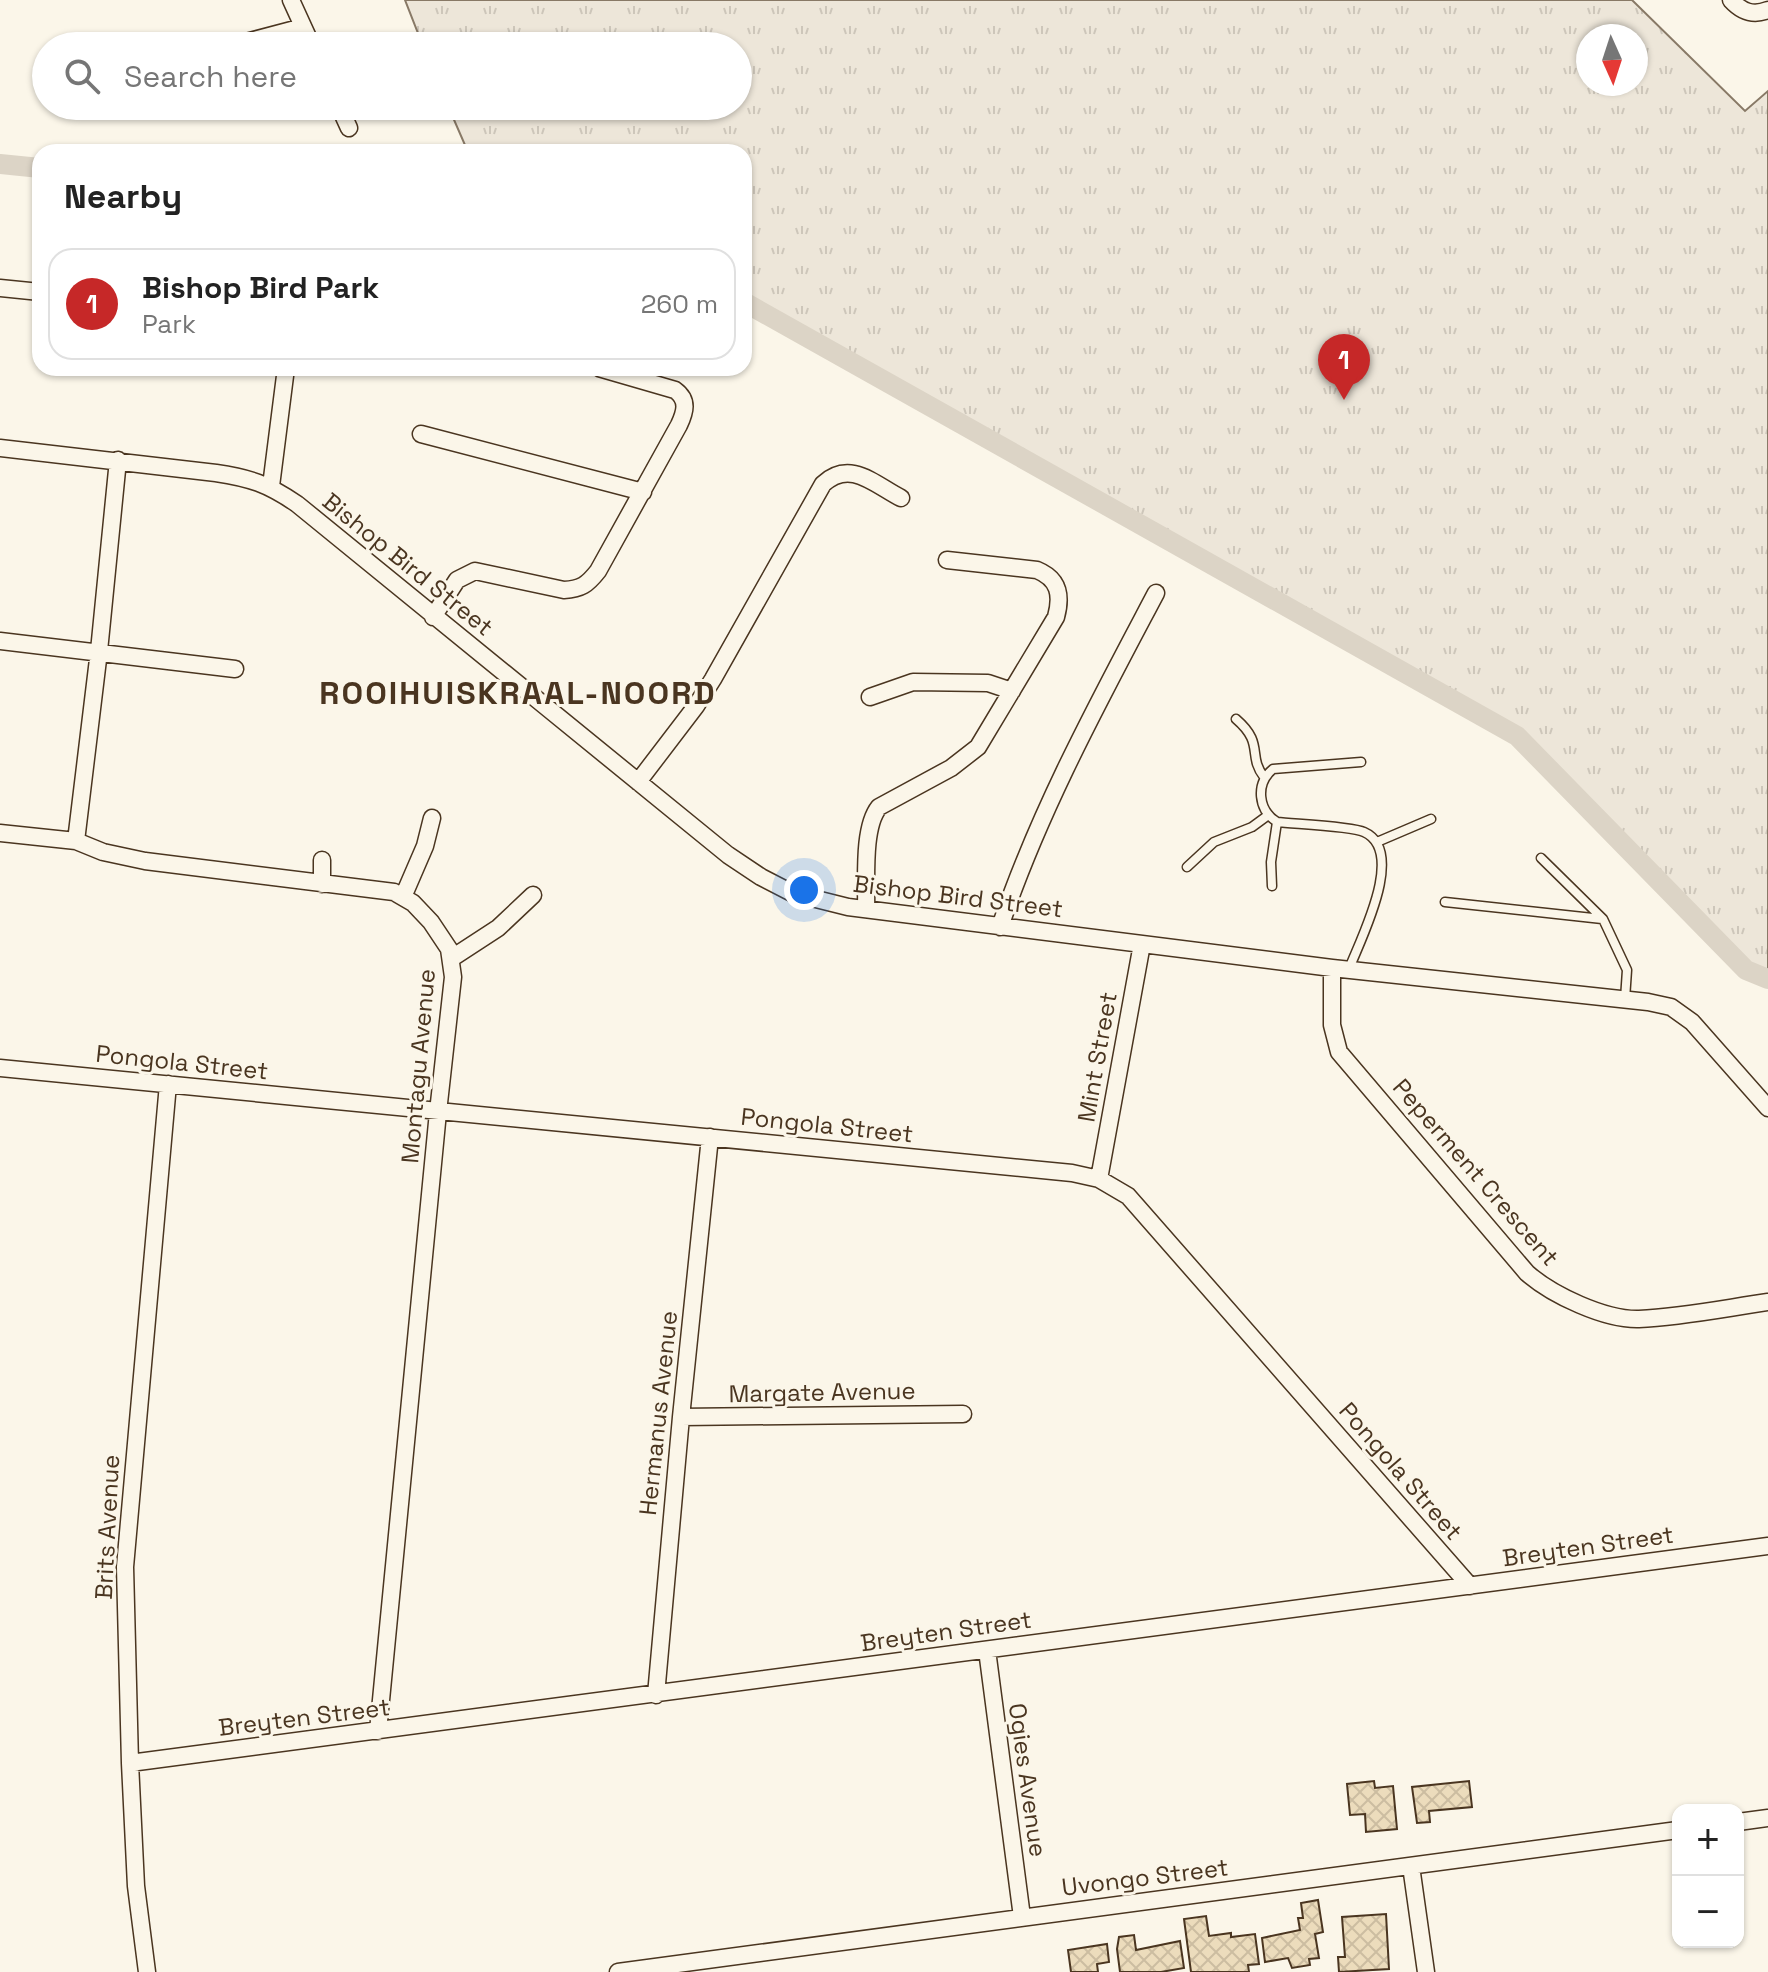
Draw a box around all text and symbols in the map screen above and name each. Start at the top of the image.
north arrow [1576,24,1648,96]
search box [32,32,752,120]
icon: search [60,54,104,98]
text: Search here [124,57,297,96]
text: Nearby [64,175,182,218]
text: Bishop Bird Park [142,268,379,307]
text: 1 [86,287,98,321]
text: 260 m [641,287,718,321]
text: Park [142,307,196,341]
pin: 1 [1318,334,1370,400]
street label: Bishop Bird Street [316,486,500,642]
district label: ROOIHUISKRAAL-NOORD [319,673,717,713]
street label: Bishop Bird Street [851,868,1065,924]
your location [784,870,824,910]
street label: Montagu Avenue [394,967,442,1165]
street label: Mint Street [1070,990,1124,1124]
street label: Pongola Street [94,1038,270,1086]
street label: Peperment Crescent [1386,1072,1566,1272]
street label: Pongola Street [739,1101,915,1149]
street label: Hermanus Avenue [632,1309,684,1517]
street label: Margate Avenue [728,1375,916,1409]
street label: Pongola Street [1333,1396,1469,1546]
street label: Brits Avenue [88,1454,126,1600]
street label: Breyten Street [1500,1519,1676,1573]
street label: Breyten Street [858,1604,1034,1658]
street label: Breyten Street [217,1691,391,1743]
street label: Ogies Avenue [1002,1701,1054,1859]
map controls [1672,1804,1744,1948]
button: + [1672,1804,1744,1876]
street label: Uvongo Street [1060,1851,1230,1903]
button: − [1672,1876,1744,1948]

